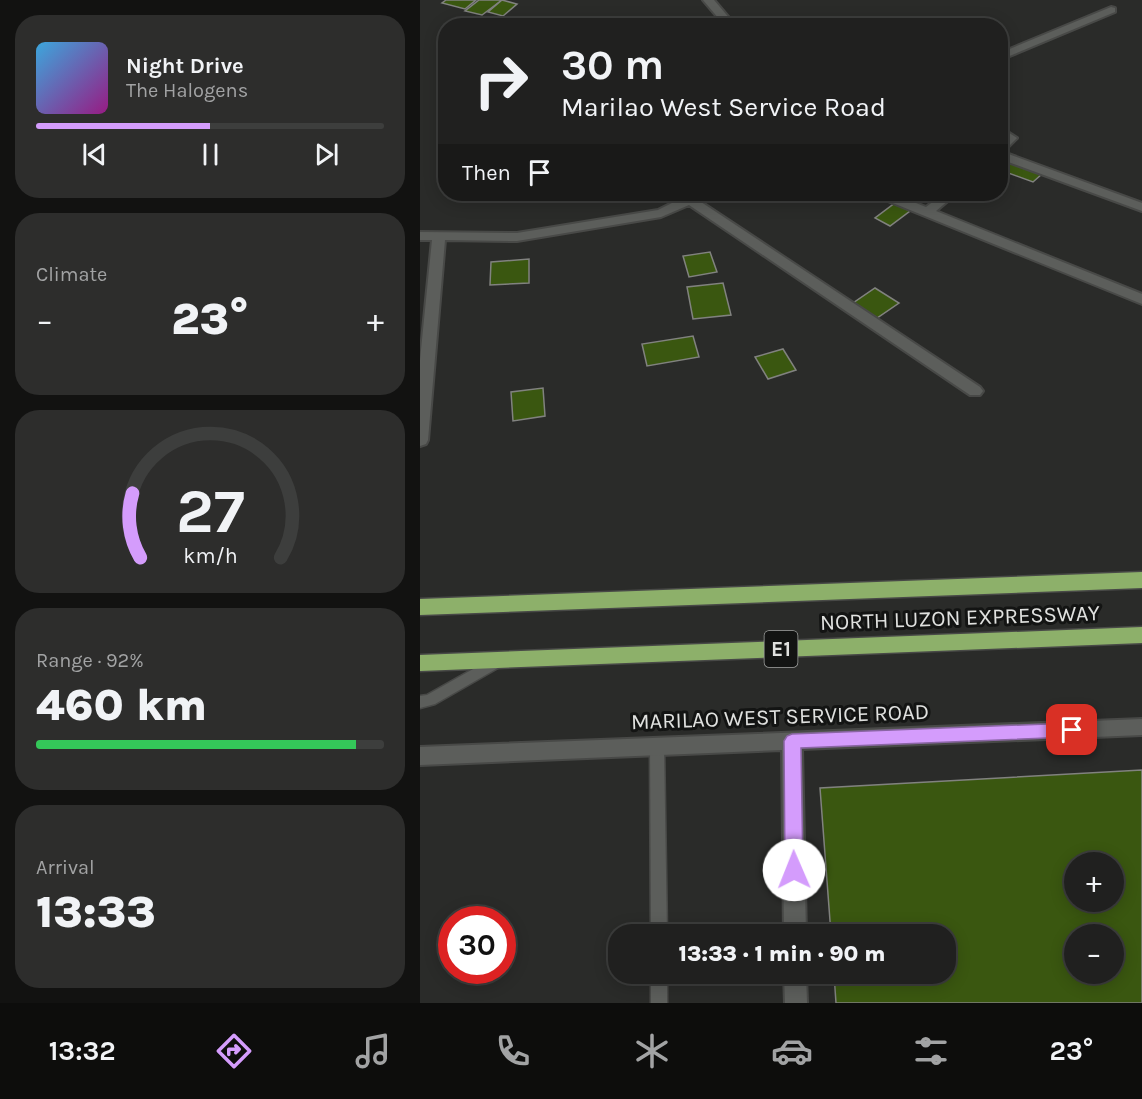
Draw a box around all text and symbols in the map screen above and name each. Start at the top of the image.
text: 30 m [561,40,664,90]
icon: right [462,42,540,120]
text: Night Drive [126,53,244,79]
text: The Halogens [126,79,248,102]
text: Marilao West Service Road [561,91,886,123]
icon: previous [78,138,111,171]
icon: pause [194,138,227,171]
icon: next [310,138,343,171]
icon: arrive [523,156,556,189]
text: Then [462,160,511,186]
text: Climate [36,263,107,286]
text: 23° [171,293,249,345]
text: − [36,301,53,339]
text: + [367,301,384,339]
text: 27 [176,476,244,549]
text: km/h [183,544,237,569]
street label: NORTH LUZON EXPRESSWAY [820,600,1100,636]
road number: E1 [764,631,798,667]
text: Range · 92% [36,649,144,672]
text: 460 km [36,679,207,731]
street label: MARILAO WEST SERVICE ROAD [630,699,930,735]
pin [1046,704,1097,755]
icon: arrive [1055,713,1088,746]
position arrow [762,838,826,902]
map controls [1064,852,1124,984]
button: + [1064,852,1124,912]
text: Arrival [36,856,95,879]
text: 13:33 [36,886,156,938]
speed limit sign: 30 [438,906,516,984]
button: − [1064,924,1124,984]
text: 13:33 · 1 min · 90 m [678,941,886,967]
icon: directions [213,1030,255,1072]
icon: music [352,1030,394,1072]
icon: phone [492,1030,534,1072]
icon: climate [631,1030,673,1072]
icon: car [771,1030,813,1072]
icon: filters [910,1030,952,1072]
text: 13:32 [49,1035,116,1067]
text: 23° [1050,1035,1093,1067]

